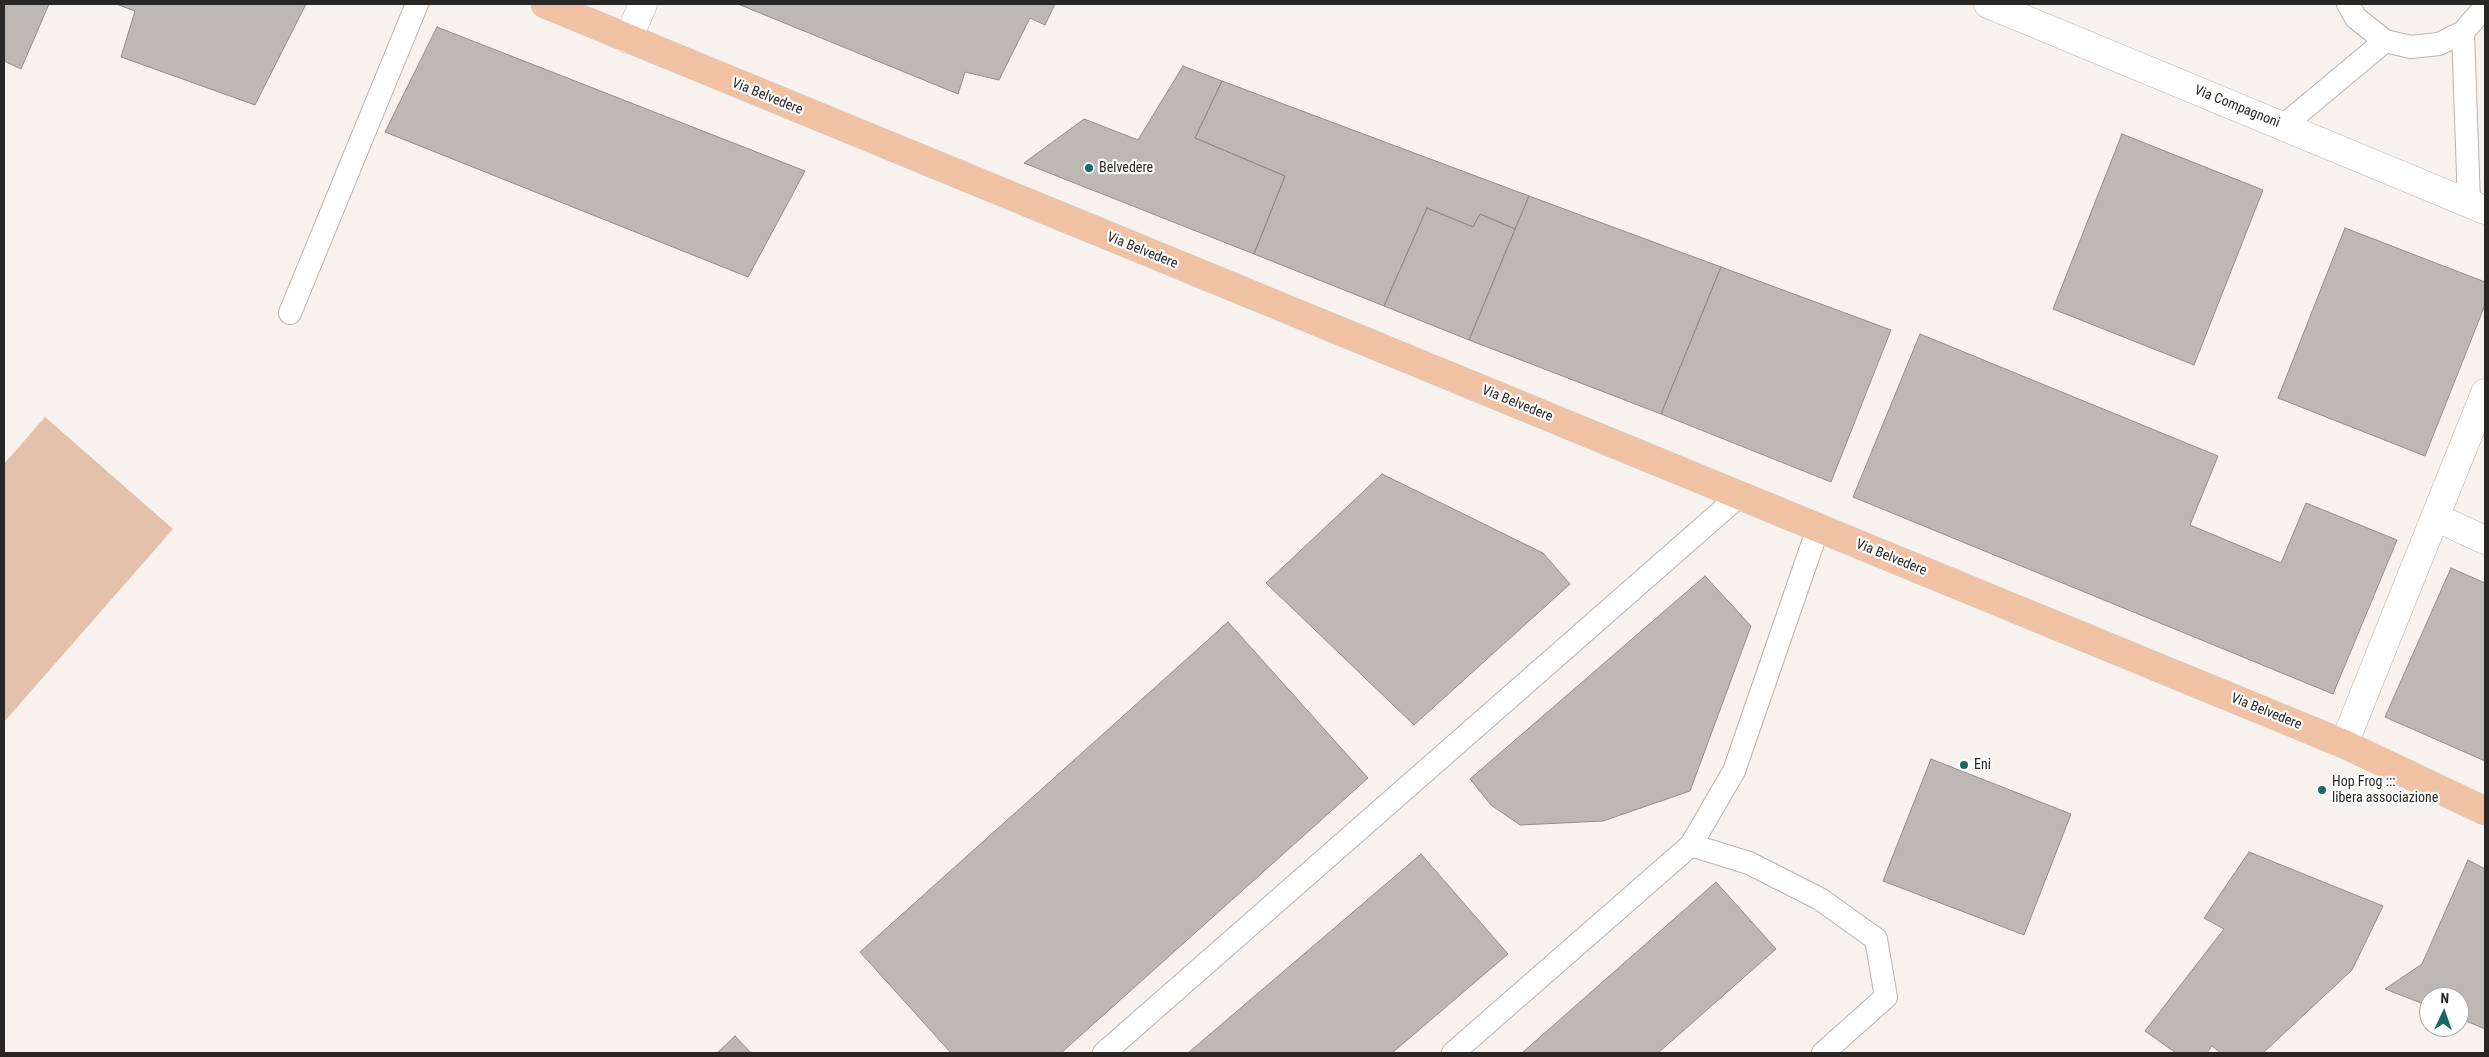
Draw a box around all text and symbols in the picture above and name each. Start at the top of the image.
street label: Via Belvedere [729,75,805,119]
street label: Via Compagnoni [2192,82,2282,132]
place label: Belvedere [1099,160,1153,176]
marker: Belvedere [1083,162,1095,174]
street label: Via Belvedere [1104,229,1180,273]
street label: Via Belvedere [1479,382,1555,426]
street label: Via Belvedere [1853,536,1929,580]
street label: Via Belvedere [2228,690,2304,734]
place label: Eni [1974,757,1991,773]
marker: Eni [1958,759,1970,771]
place label: Hop Frog ::: libera associazione [2332,774,2438,806]
marker: Hop Frog ::: libera associazione [2316,784,2328,796]
north arrow [2419,987,2469,1037]
text: N [2440,990,2449,1006]

